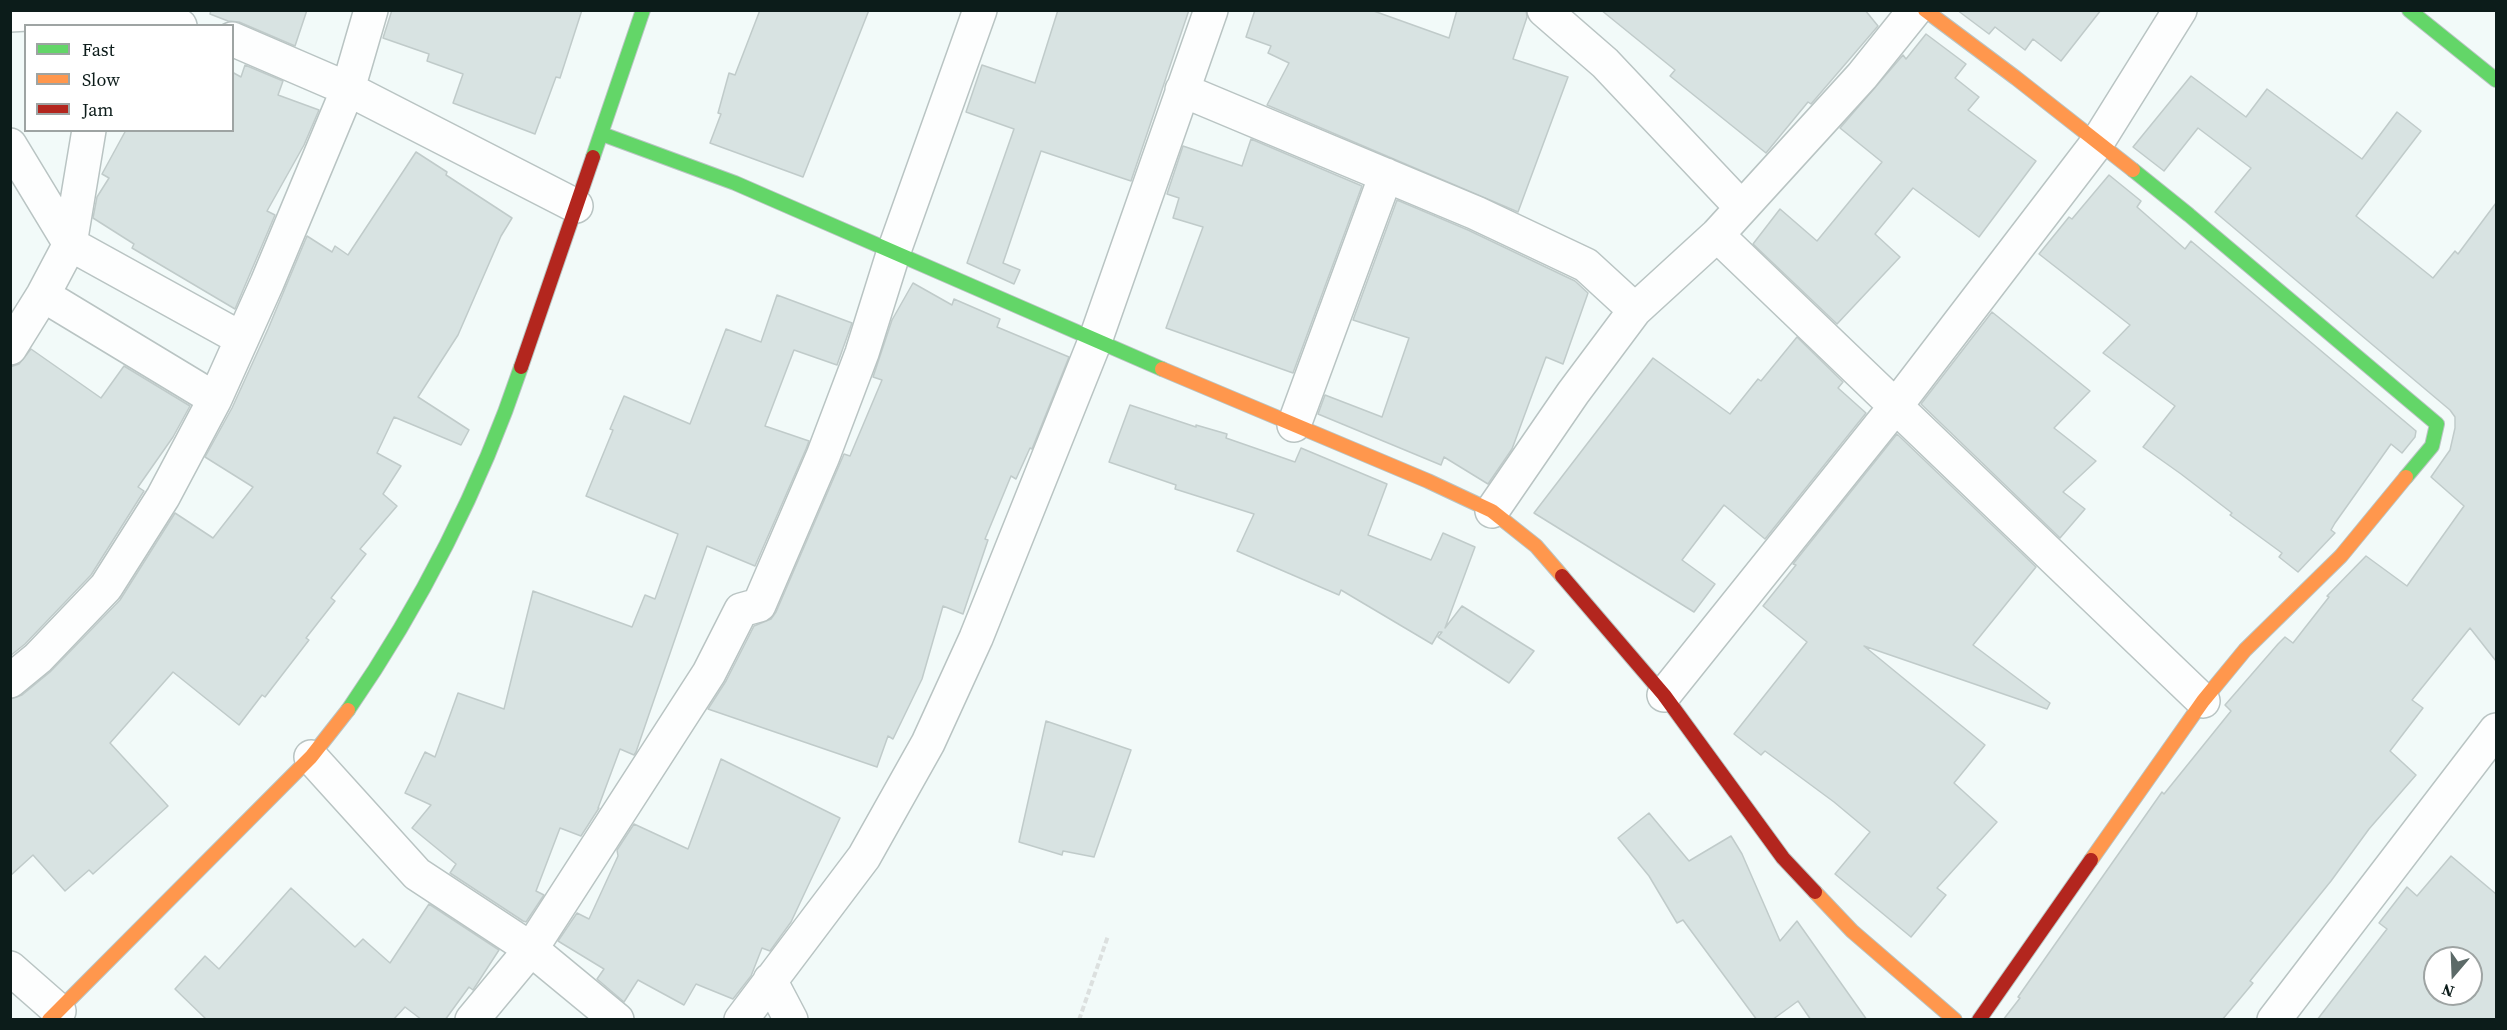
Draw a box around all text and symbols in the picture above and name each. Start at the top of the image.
legend [24,24,234,132]
text: Fast [82,37,115,62]
text: Slow [82,67,120,92]
text: Jam [82,97,114,122]
north arrow [2423,946,2483,1006]
text: N [2439,979,2457,1003]

